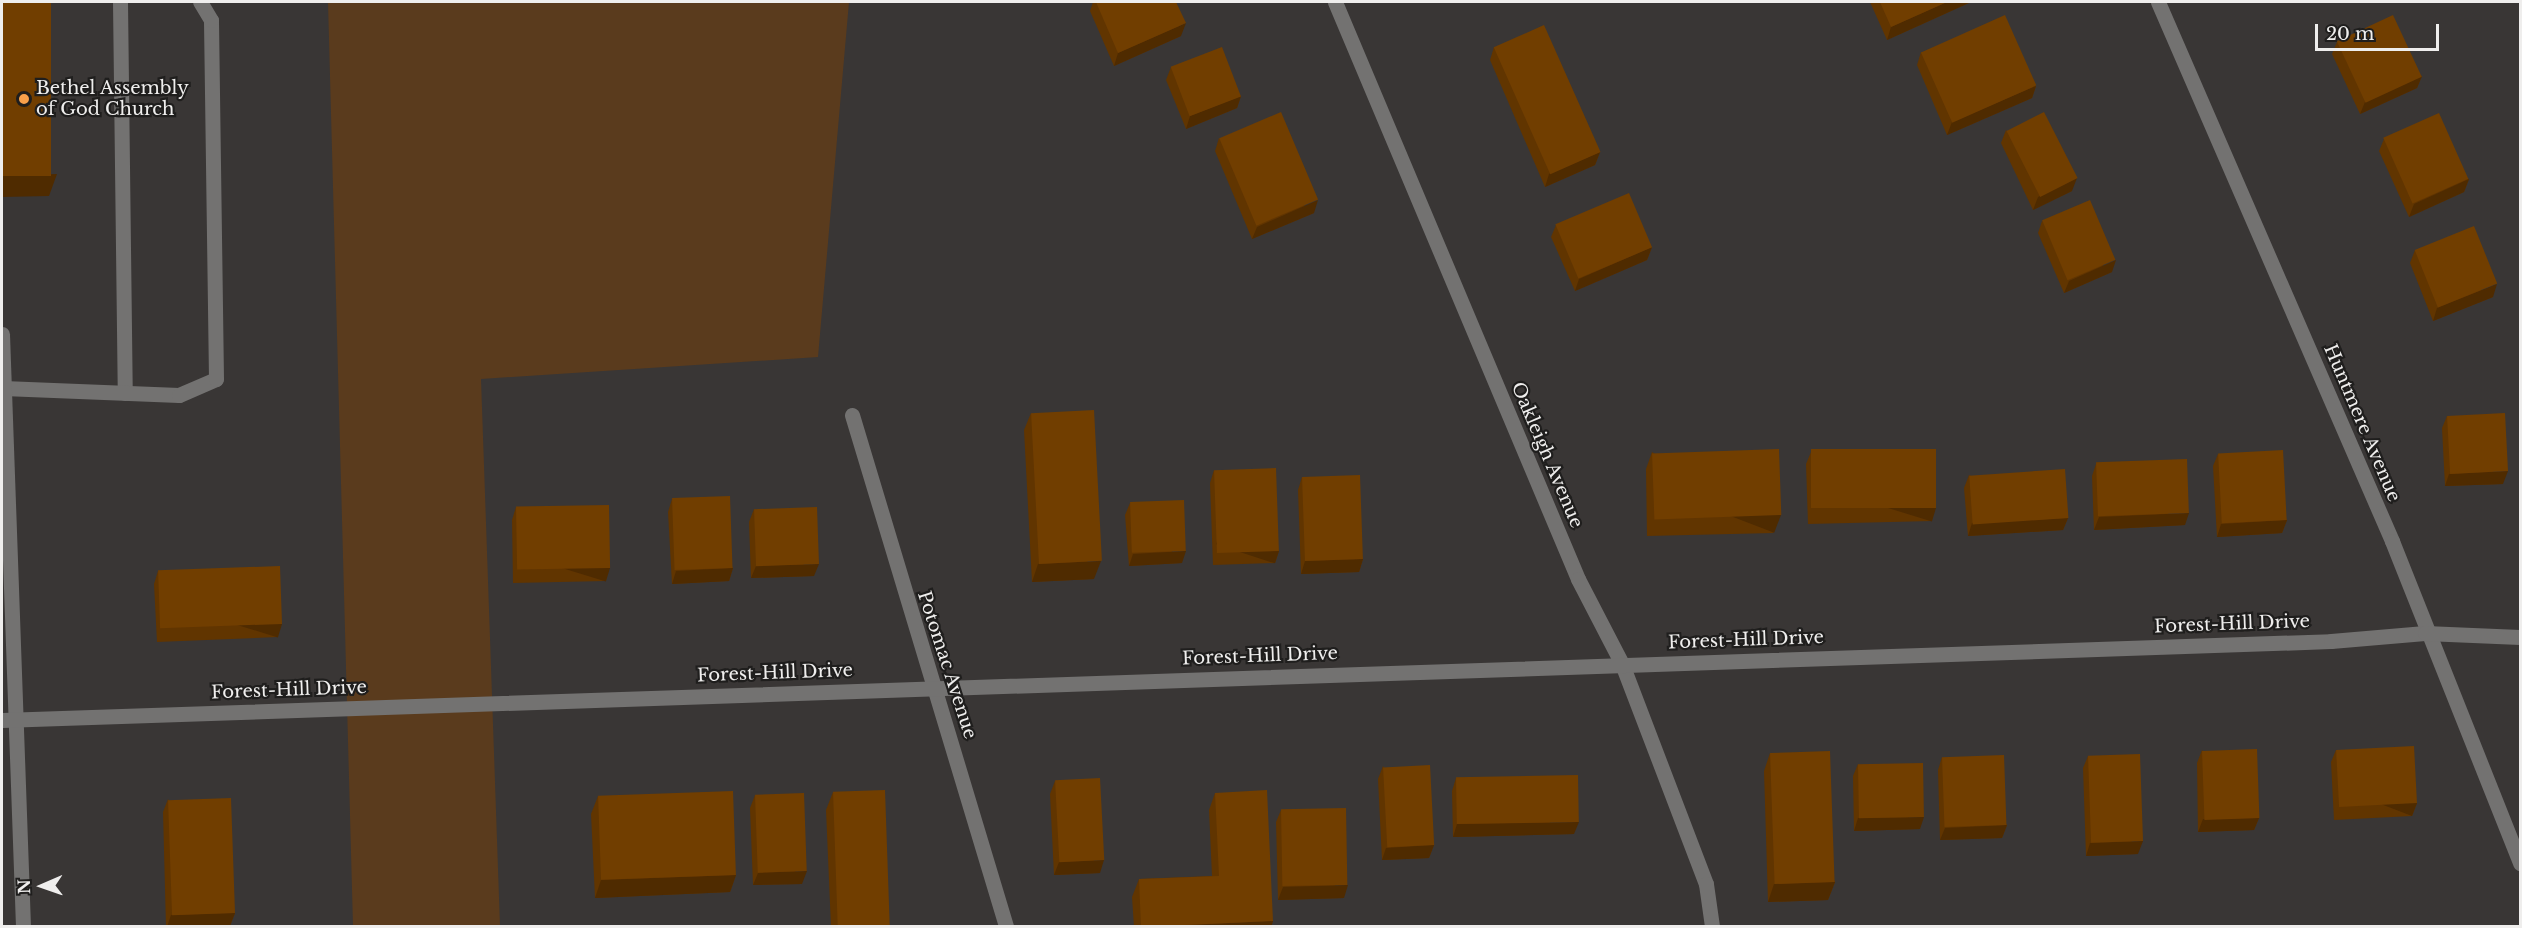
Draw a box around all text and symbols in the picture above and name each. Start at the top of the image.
scale bar [2318,12,2442,50]
text: 20 m [2326,23,2374,45]
place label: Bethel Assembly of God Church [36,78,190,121]
marker: Bethel Assembly of God Church [17,92,31,106]
street label: Huntmere Avenue [2319,341,2405,505]
street label: Oakleigh Avenue [1506,378,1588,532]
street label: Potomac Avenue [913,588,981,742]
street label: Forest-Hill Drive [2154,610,2310,638]
street label: Forest-Hill Drive [1668,626,1824,654]
street label: Forest-Hill Drive [1182,642,1338,670]
street label: Forest-Hill Drive [697,659,853,687]
street label: Forest-Hill Drive [211,676,367,704]
north arrow [12,856,72,916]
text: N [14,879,34,895]

